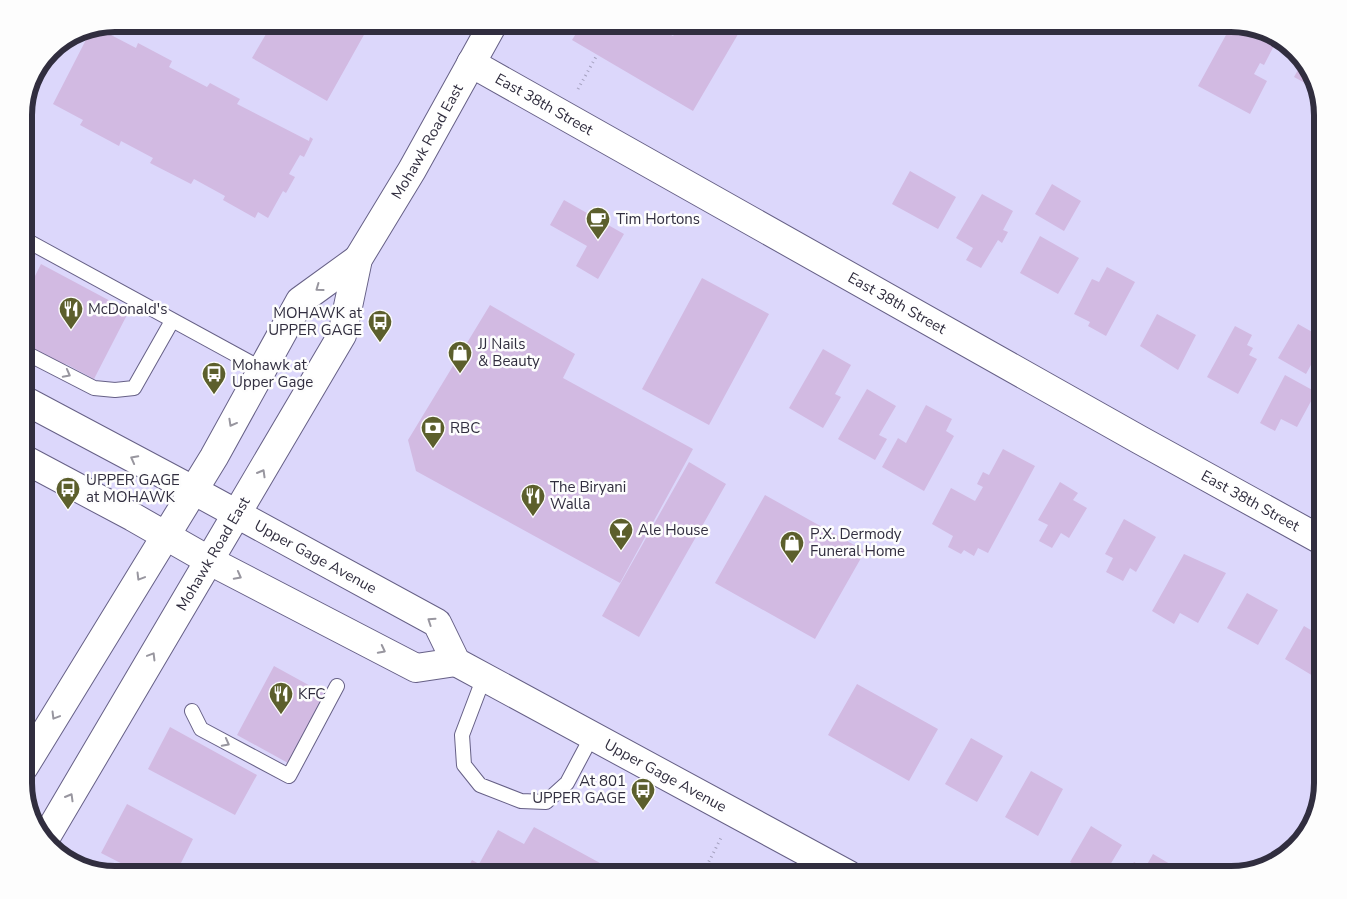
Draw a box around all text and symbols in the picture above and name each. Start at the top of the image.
street label: East 38th Street [492,69,597,140]
street label: Mohawk Road East [387,80,468,203]
cafe icon: Tim Hortons [585,206,611,240]
place label: Tim Hortons [616,209,700,229]
street label: East 38th Street [844,267,950,339]
one-way arrow [316,282,325,290]
restaurant icon: McDonald's [58,296,84,330]
place label: McDonald's [88,299,167,319]
place label: MOHAWK at UPPER GAGE [268,303,363,340]
bus stop icon: MOHAWK at UPPER GAGE [367,309,393,343]
place label: JJ Nails & Beauty [477,334,540,371]
shop icon: JJ Nails & Beauty [447,340,473,374]
place label: Mohawk at Upper Gage [232,355,313,392]
bus stop icon: Mohawk at Upper Gage [201,361,227,395]
one-way arrow [62,368,71,378]
bank icon: RBC [420,415,446,449]
one-way arrow [229,418,239,427]
place label: RBC [450,418,480,438]
one-way arrow [131,455,140,465]
street label: East 38th Street [1198,466,1304,536]
one-way arrow [256,469,266,478]
place label: UPPER GAGE at MOHAWK [86,470,180,507]
bus stop icon: UPPER GAGE at MOHAWK [55,476,81,510]
place label: The Biryani Walla [550,477,626,514]
restaurant icon: The Biryani Walla [520,483,546,517]
street label: Mohawk Road East [172,492,255,615]
street label: Upper Gage Avenue [251,515,380,598]
bar icon: Ale House [608,517,634,551]
place label: Ale House [638,520,709,540]
place label: P.X. Dermody Funeral Home [810,524,905,561]
shop icon: P.X. Dermody Funeral Home [779,530,805,564]
one-way arrow [233,569,242,579]
one-way arrow [136,571,146,580]
one-way arrow [427,618,437,627]
one-way arrow [377,644,386,654]
one-way arrow [146,653,155,662]
restaurant icon: KFC [268,681,294,715]
place label: KFC [298,684,325,704]
one-way arrow [52,710,62,719]
street label: Upper Gage Avenue [601,734,730,817]
one-way arrow [221,736,230,746]
place label: At 801 UPPER GAGE [532,771,626,808]
bus stop icon: At 801 UPPER GAGE [630,777,656,811]
one-way arrow [63,793,73,802]

